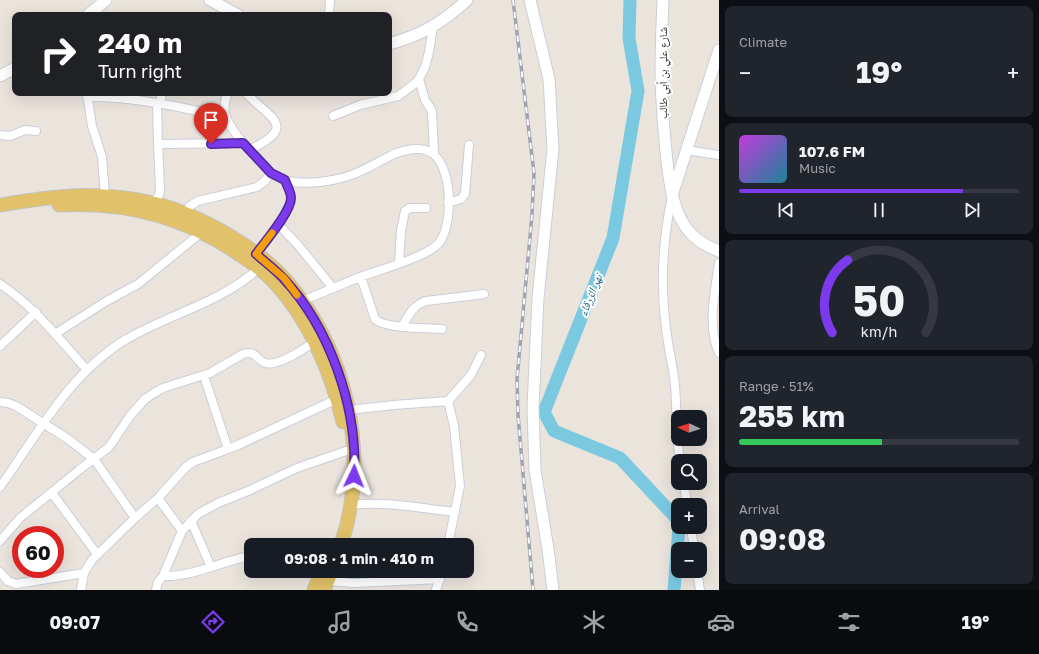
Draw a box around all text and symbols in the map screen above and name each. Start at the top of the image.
text: 240 m [98,26,182,59]
street label: شارع علي بن أبي طالب [656,27,671,119]
icon: right [32,28,84,80]
text: Climate [739,34,787,50]
text: 19° [856,54,902,90]
text: − [739,59,751,86]
text: + [1007,59,1019,86]
text: Turn right [98,60,182,82]
pin [194,103,228,144]
icon: arrive [200,109,222,131]
text: 107.6 FM [799,142,865,160]
text: Music [799,160,836,176]
icon: previous [775,199,797,221]
icon: pause [868,199,890,221]
icon: next [961,199,983,221]
water label: نهر الزرقاء [575,270,606,318]
text: 50 [853,275,905,325]
text: km/h [861,323,897,340]
text: Range · 51% [739,378,814,394]
text: 255 km [739,398,845,434]
north arrow [671,410,707,446]
map controls [671,410,707,578]
button: search [671,454,707,490]
position arrow [333,455,375,497]
button: + [671,498,707,534]
text: Arrival [739,501,780,517]
text: 09:08 [739,521,826,557]
speed limit sign: 60 [12,526,64,578]
button: − [671,542,707,578]
text: 09:08 · 1 min · 410 m [284,549,434,567]
icon: directions [199,608,227,636]
icon: music [326,608,354,636]
icon: phone [453,608,481,636]
icon: climate [580,608,608,636]
icon: car [707,608,735,636]
icon: filters [835,608,863,636]
text: 09:07 [50,611,100,633]
text: 19° [962,611,989,633]

